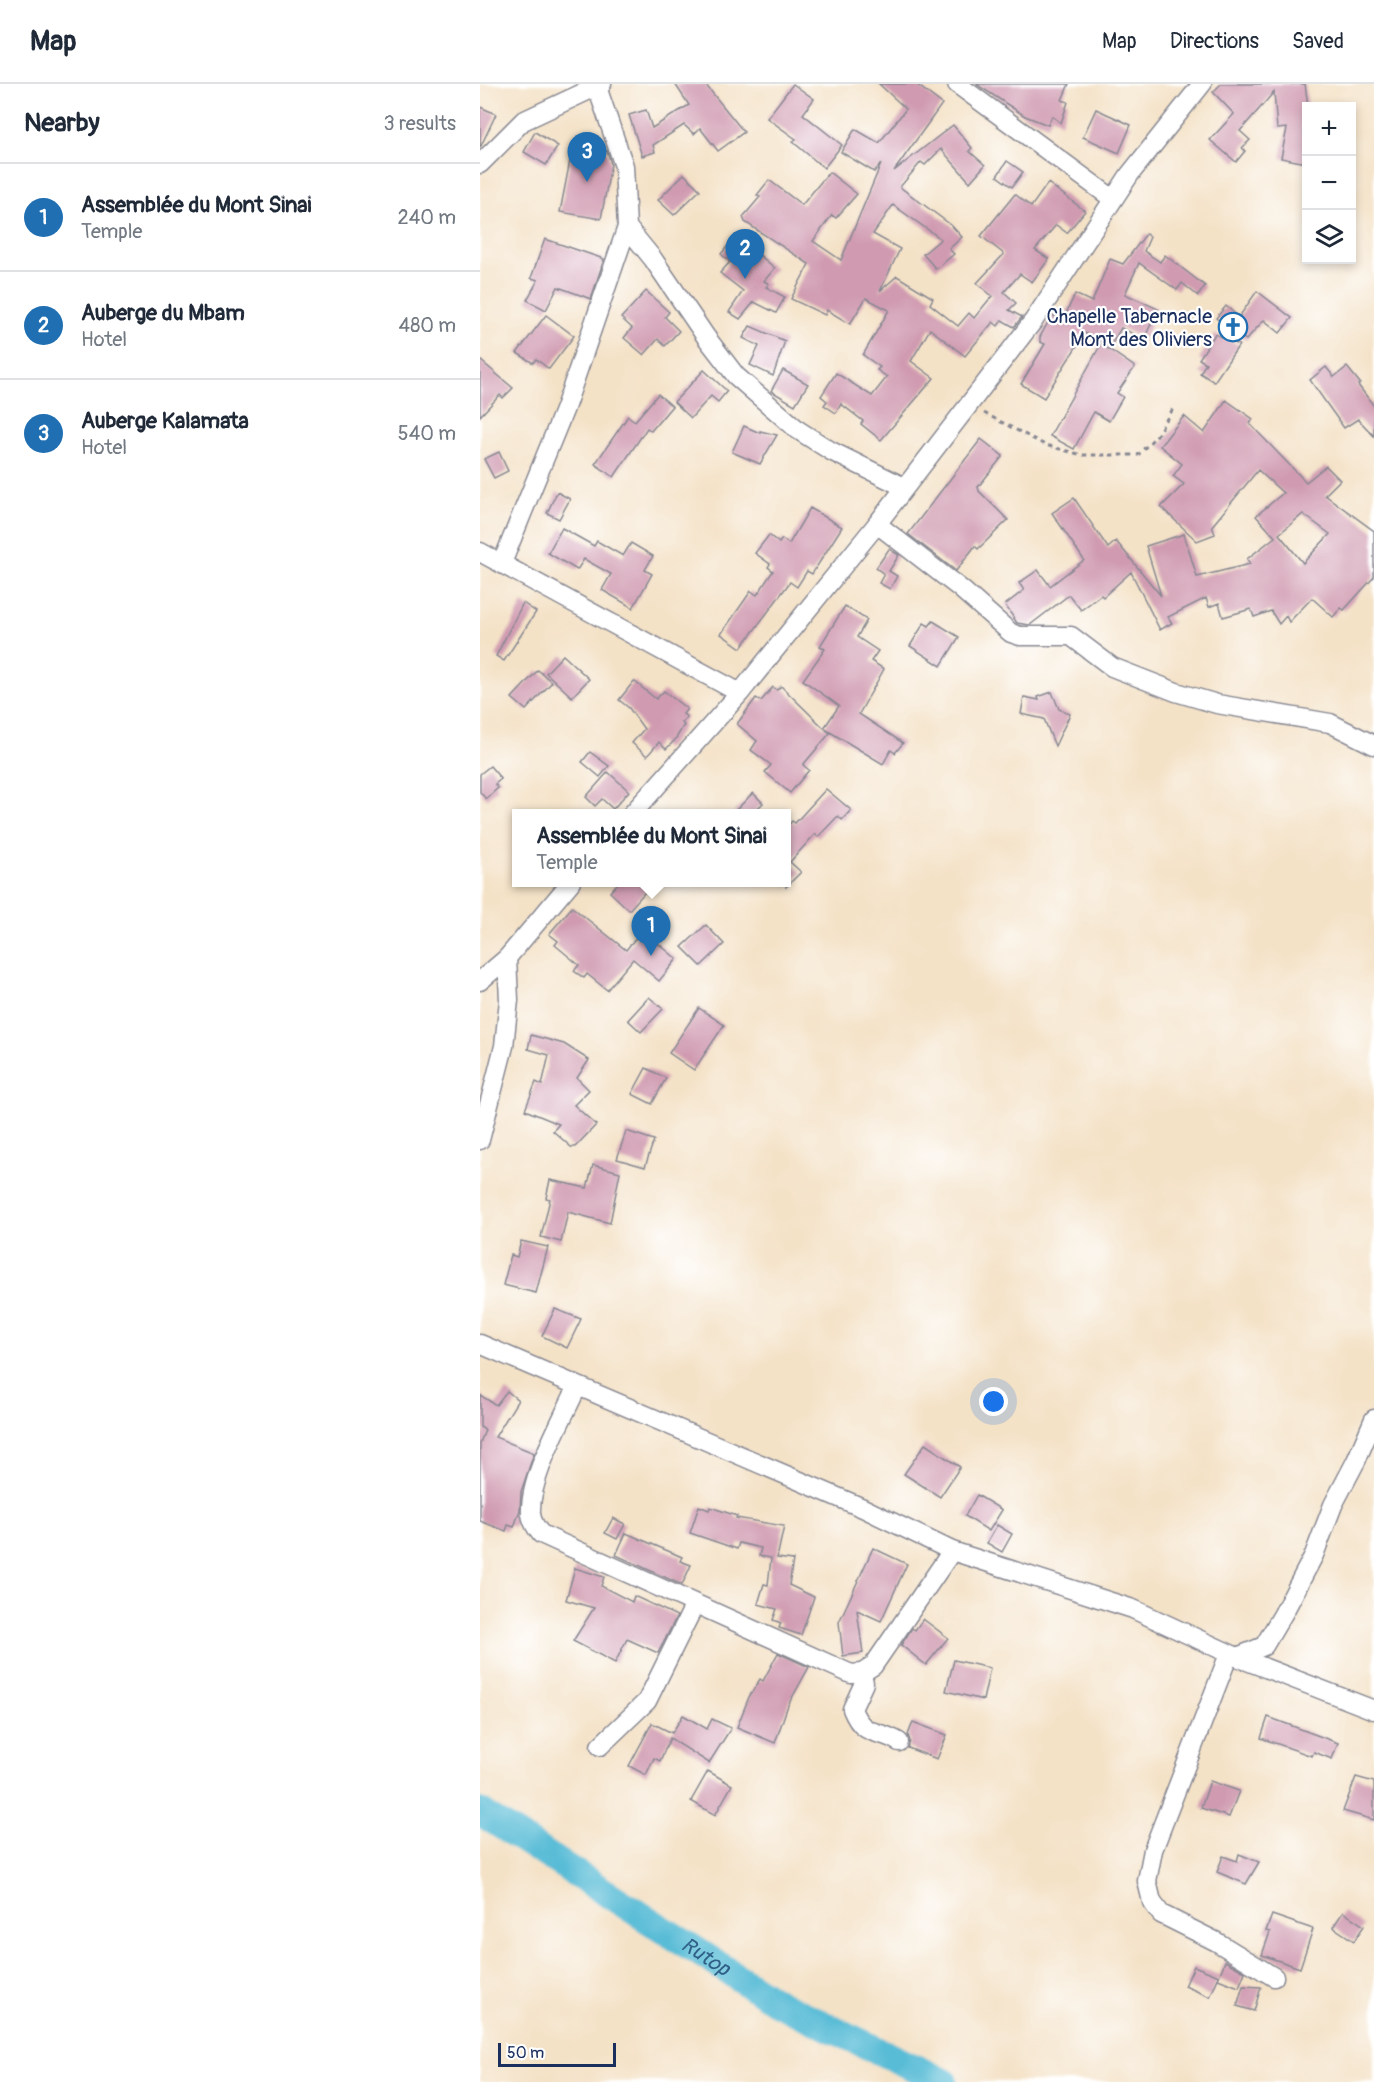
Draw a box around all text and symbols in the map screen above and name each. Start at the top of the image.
text: Map [30,24,76,59]
text: Map [1102,28,1137,55]
text: Directions [1170,28,1259,55]
text: Saved [1292,28,1344,55]
map controls [1302,102,1356,264]
button: + [1302,102,1356,156]
text: Nearby [24,107,100,139]
text: 3 results [384,111,456,136]
pin: 3 [568,132,606,182]
button: − [1302,156,1356,210]
text: Assemblée du Mont Sinai [81,191,312,219]
text: 1 [40,205,47,230]
text: 240 m [397,205,456,230]
button: layers [1302,210,1356,264]
text: Temple [81,219,142,244]
pin: 2 [726,230,764,279]
text: Auberge du Mbam [81,299,245,327]
place label: Chapelle Tabernacle Mont des Oliviers [1047,304,1212,352]
church icon: Chapelle Tabernacle Mont des Oliviers [1217,311,1249,343]
text: 2 [38,313,49,338]
text: 480 m [399,313,456,338]
text: Hotel [81,327,127,352]
text: Auberge Kalamata [81,407,249,435]
text: 3 [38,421,49,446]
text: 540 m [398,421,456,446]
text: Hotel [81,435,127,460]
popup [512,809,791,887]
text: Assemblée du Mont Sinai [536,822,767,850]
text: Temple [536,850,598,875]
pin: 1 [632,906,670,956]
your location [979,1387,1008,1416]
water label: Rutop [676,1931,736,1983]
scale bar [498,2040,616,2068]
text: 50 m [507,2043,544,2063]

